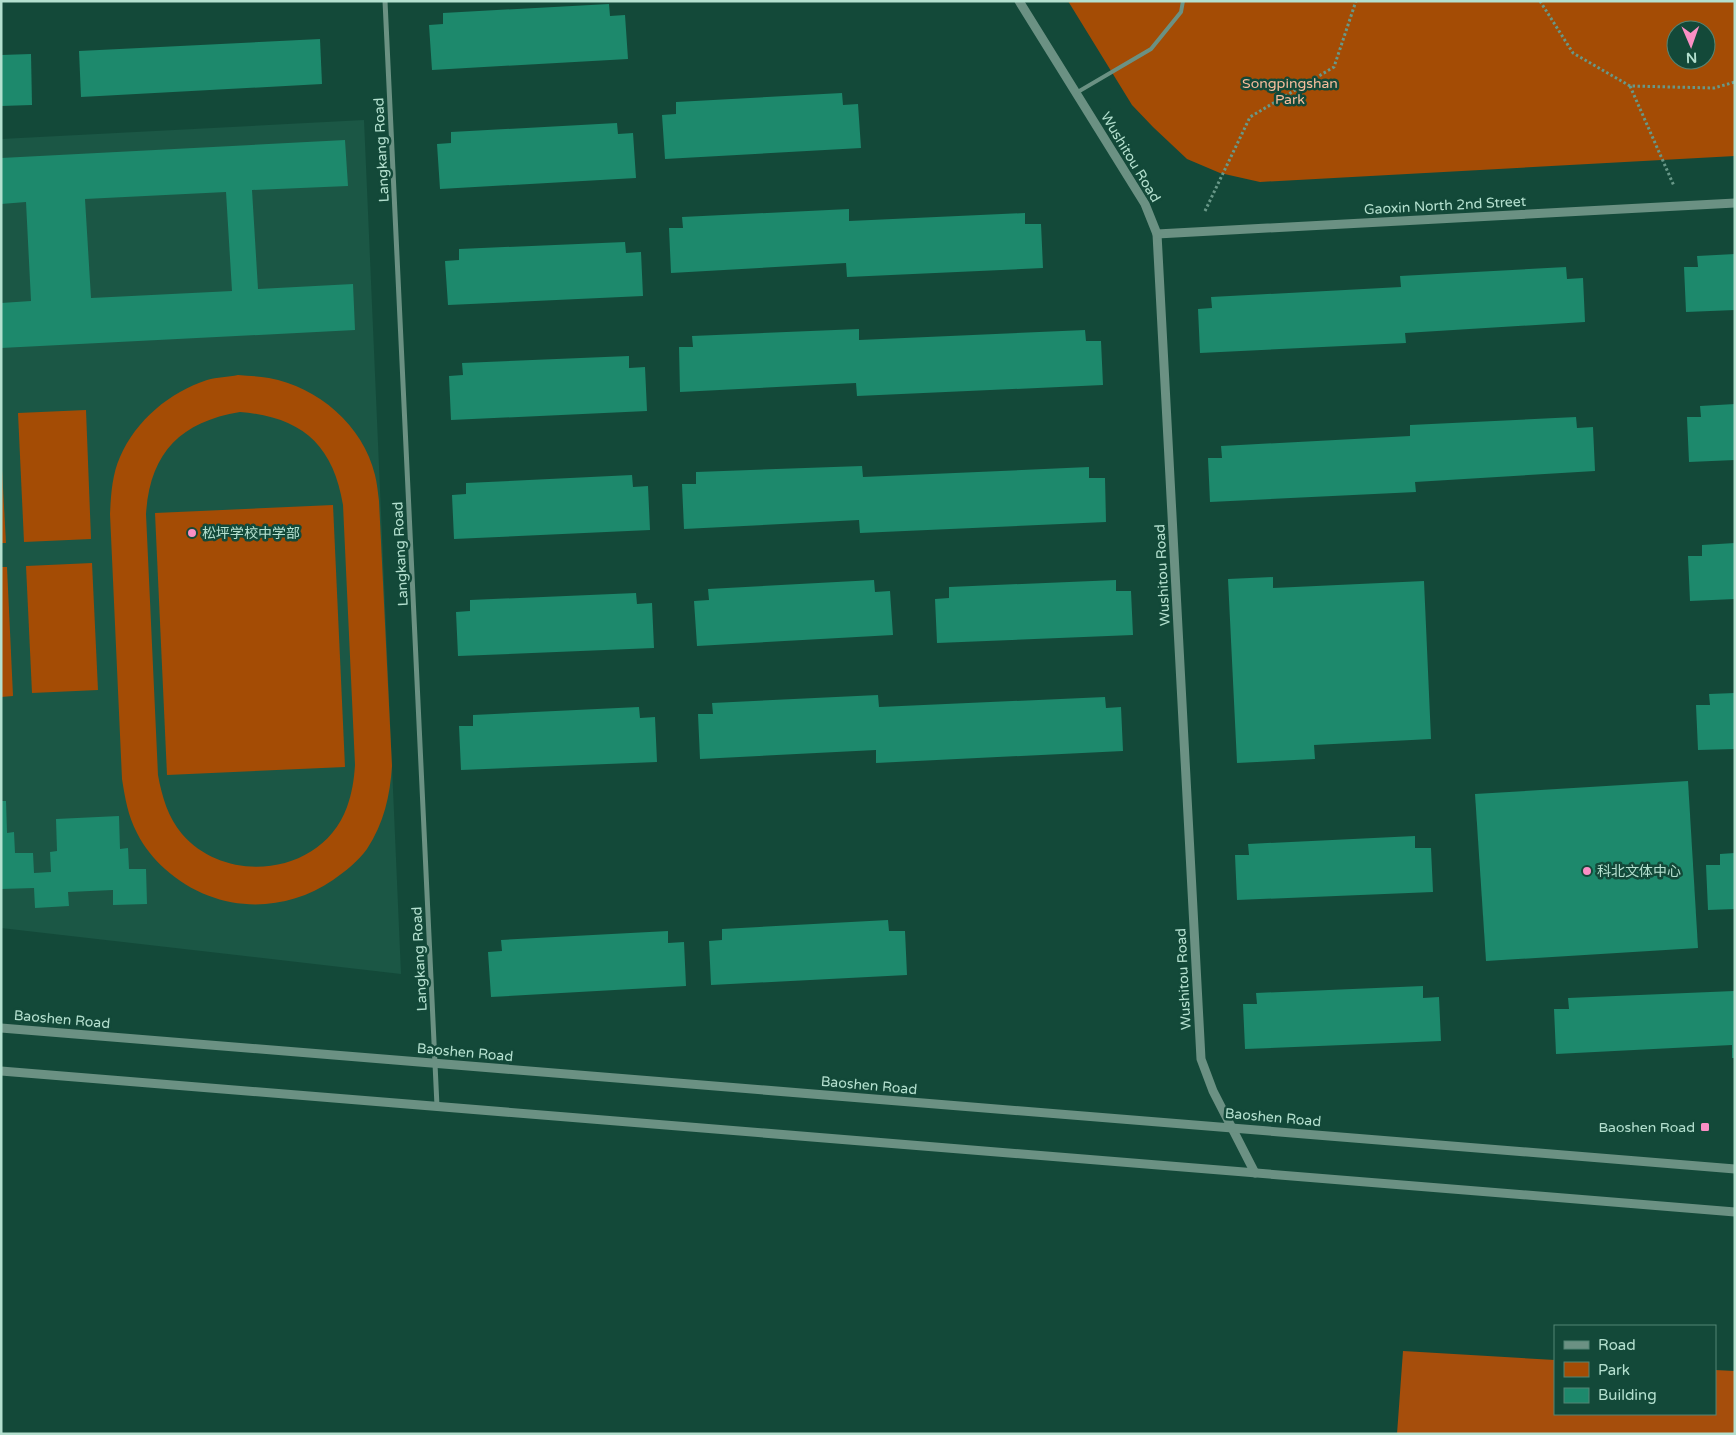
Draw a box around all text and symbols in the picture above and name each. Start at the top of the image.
north arrow [1666,20,1716,70]
text: N [1686,49,1697,66]
park label: Songpingshan Park [1242,75,1338,108]
street label: Langkang Road [370,97,393,203]
street label: Wushitou Road [1097,109,1164,205]
street label: Gaoxin North 2nd Street [1364,193,1527,218]
street label: Langkang Road [389,501,412,607]
street label: Wushitou Road [1151,524,1174,626]
place label: 松坪学校中学部 [202,525,300,542]
marker: 松坪学校中学部 [186,527,198,539]
place label: 科北文体中心 [1597,863,1681,880]
marker: 科北文体中心 [1581,865,1593,877]
street label: Langkang Road [408,906,431,1012]
street label: Wushitou Road [1172,928,1195,1030]
street label: Baoshen Road [13,1007,111,1032]
street label: Baoshen Road [416,1040,514,1065]
street label: Baoshen Road [820,1073,918,1098]
street label: Baoshen Road [1224,1105,1322,1130]
place label: Baoshen Road [1598,1119,1695,1136]
marker: Baoshen Road [1699,1121,1711,1133]
legend [1554,1325,1716,1415]
text: Road [1598,1336,1636,1354]
text: Park [1598,1361,1630,1379]
text: Building [1598,1386,1657,1404]

